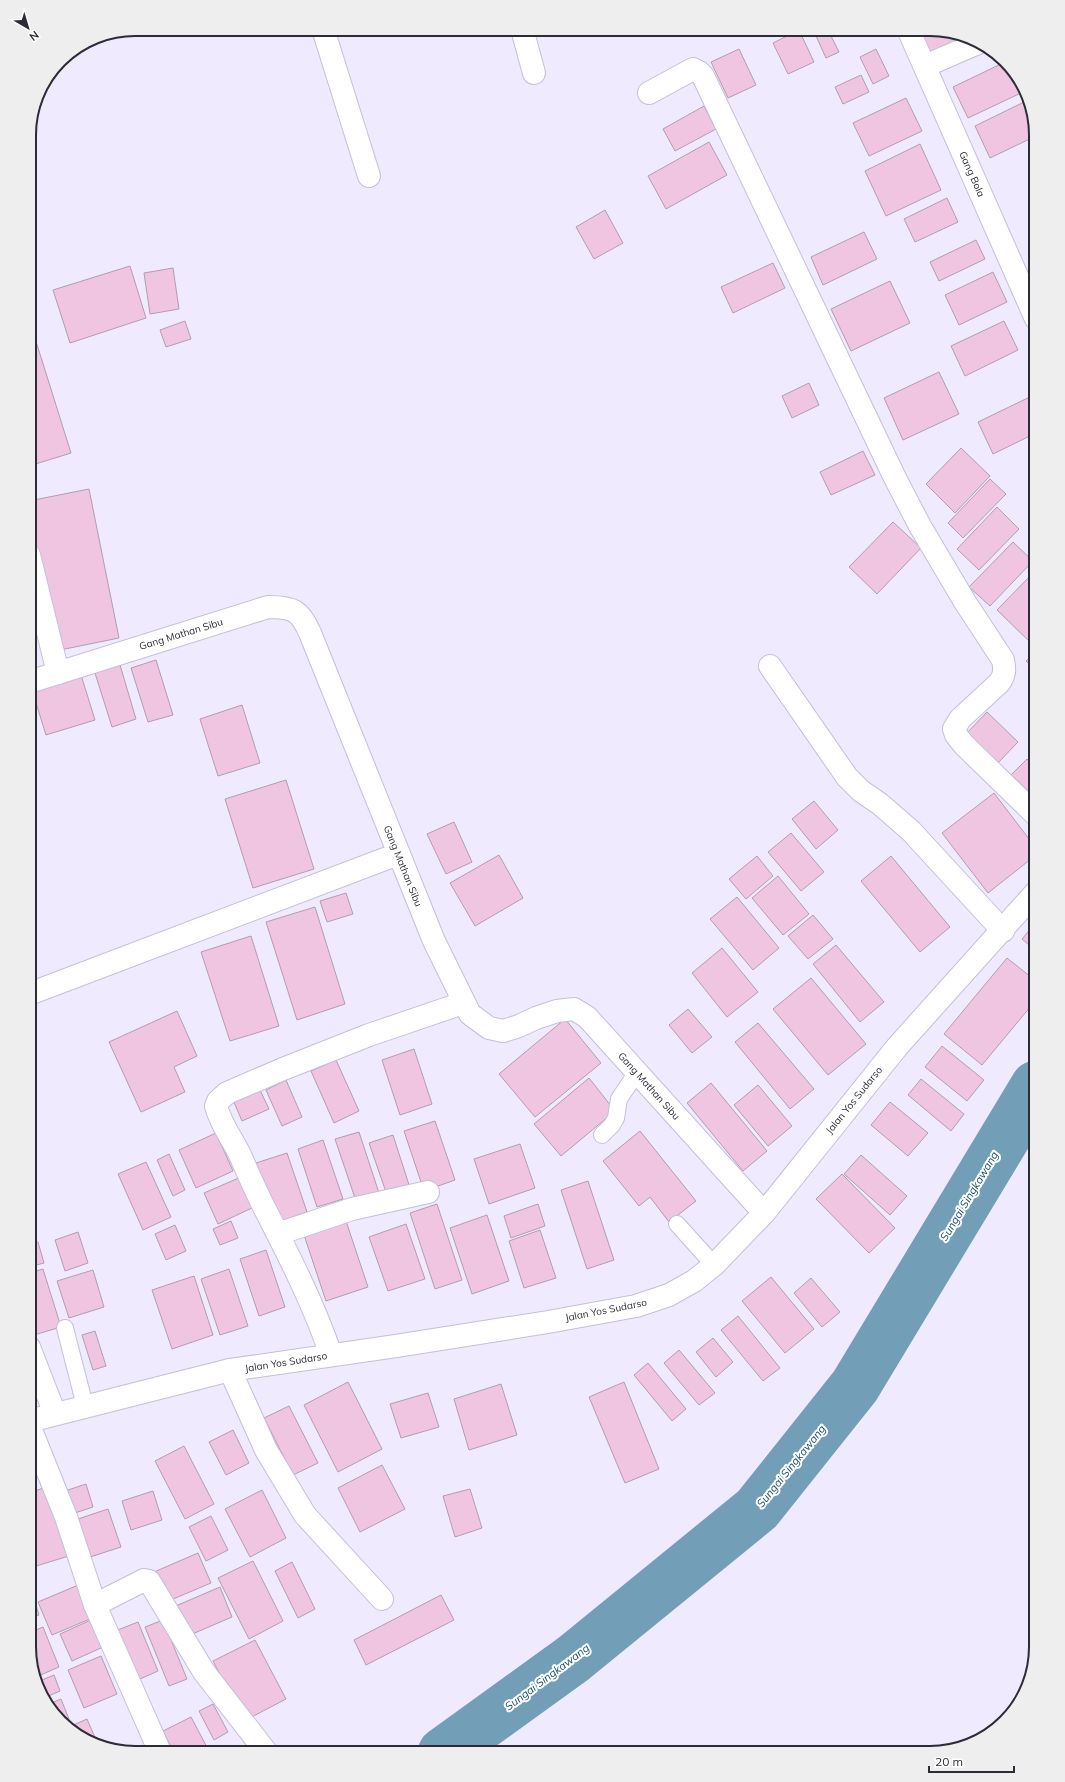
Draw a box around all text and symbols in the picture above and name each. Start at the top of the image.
north arrow [8,8,48,48]
text: N [27,28,42,44]
street label: Gang Bola [956,149,988,199]
street label: Gang Mathan Sibu [138,615,224,653]
street label: Gang Mathan Sibu [381,823,425,909]
street label: Gang Mathan Sibu [615,1049,683,1123]
street label: Jalan Yos Sudarso [823,1063,885,1136]
water label: Sungai Singkawang [937,1148,1002,1243]
street label: Jalan Yos Sudarso [564,1296,648,1324]
street label: Jalan Yos Sudarso [244,1349,328,1375]
water label: Sungai Singkawang [753,1422,829,1510]
water label: Sungai Singkawang [502,1640,592,1713]
scale bar [929,1748,1014,1774]
text: 20 m [935,1754,963,1769]

